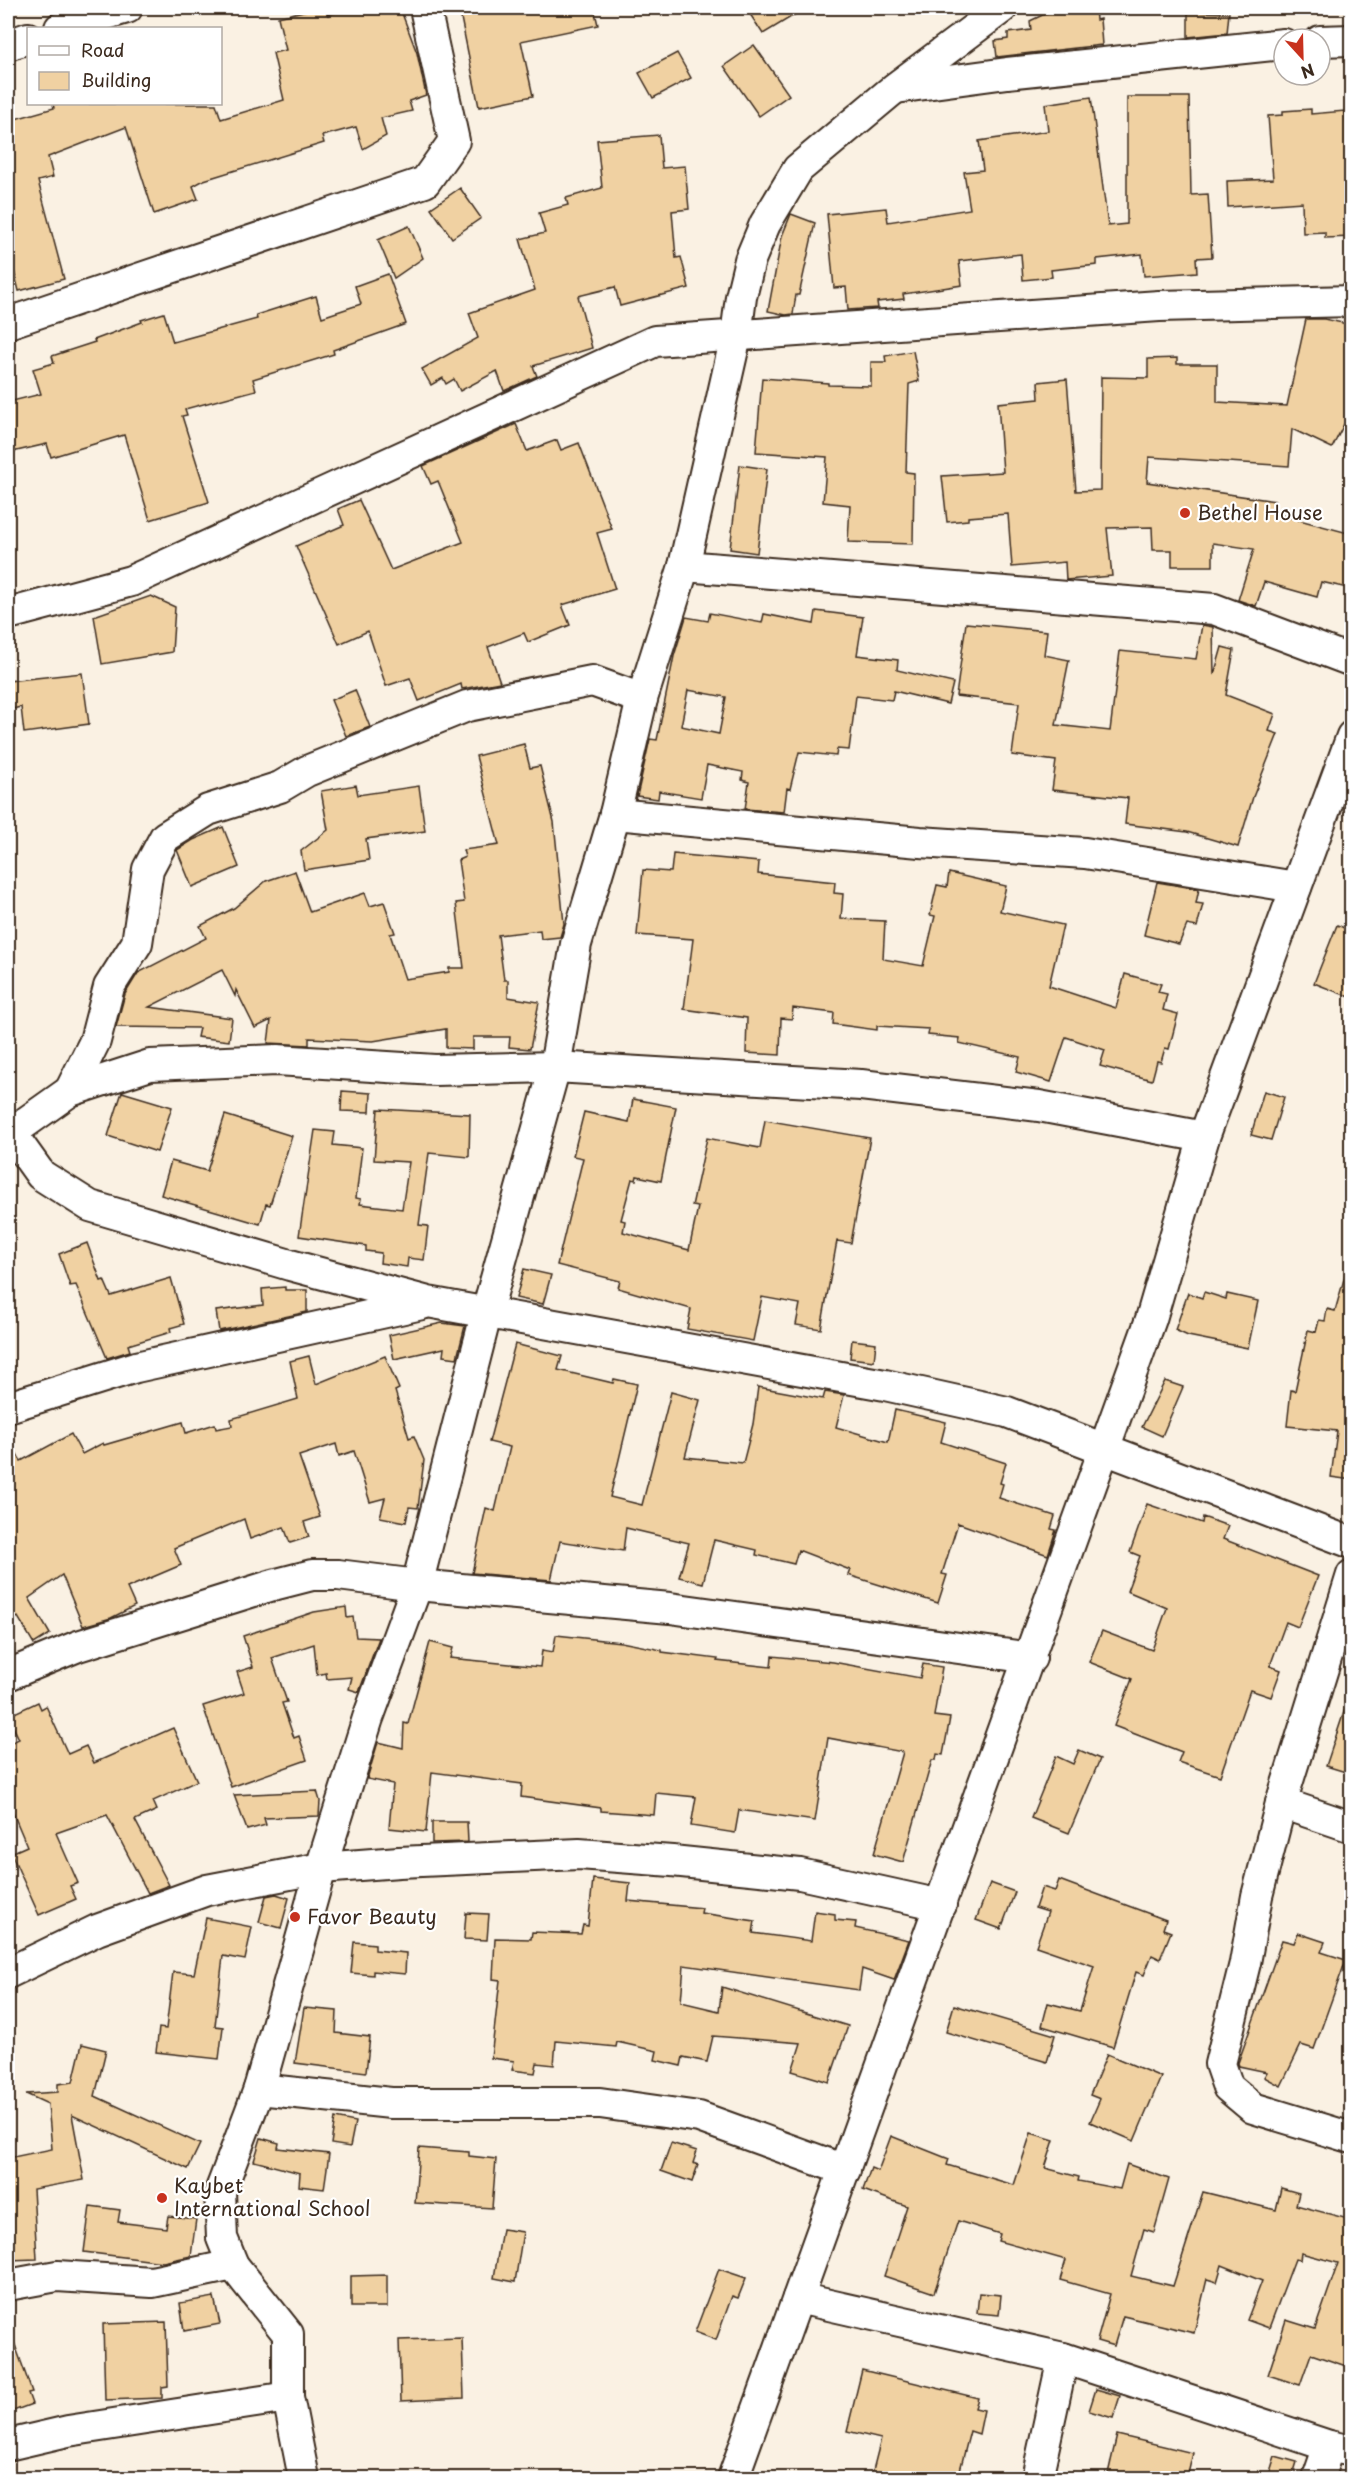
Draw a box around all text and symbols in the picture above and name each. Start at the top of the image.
legend [27,27,222,105]
north arrow [1272,27,1332,87]
text: Road [81,36,125,63]
text: N [1298,58,1318,85]
text: Building [81,66,151,93]
place label: Bethel House [1197,497,1323,527]
marker: Bethel House [1178,506,1192,520]
place label: Favor Beauty [307,1901,437,1931]
marker: Favor Beauty [288,1910,302,1924]
place label: Kaybet International School [174,2170,371,2223]
marker: Kaybet International School [155,2191,169,2205]

